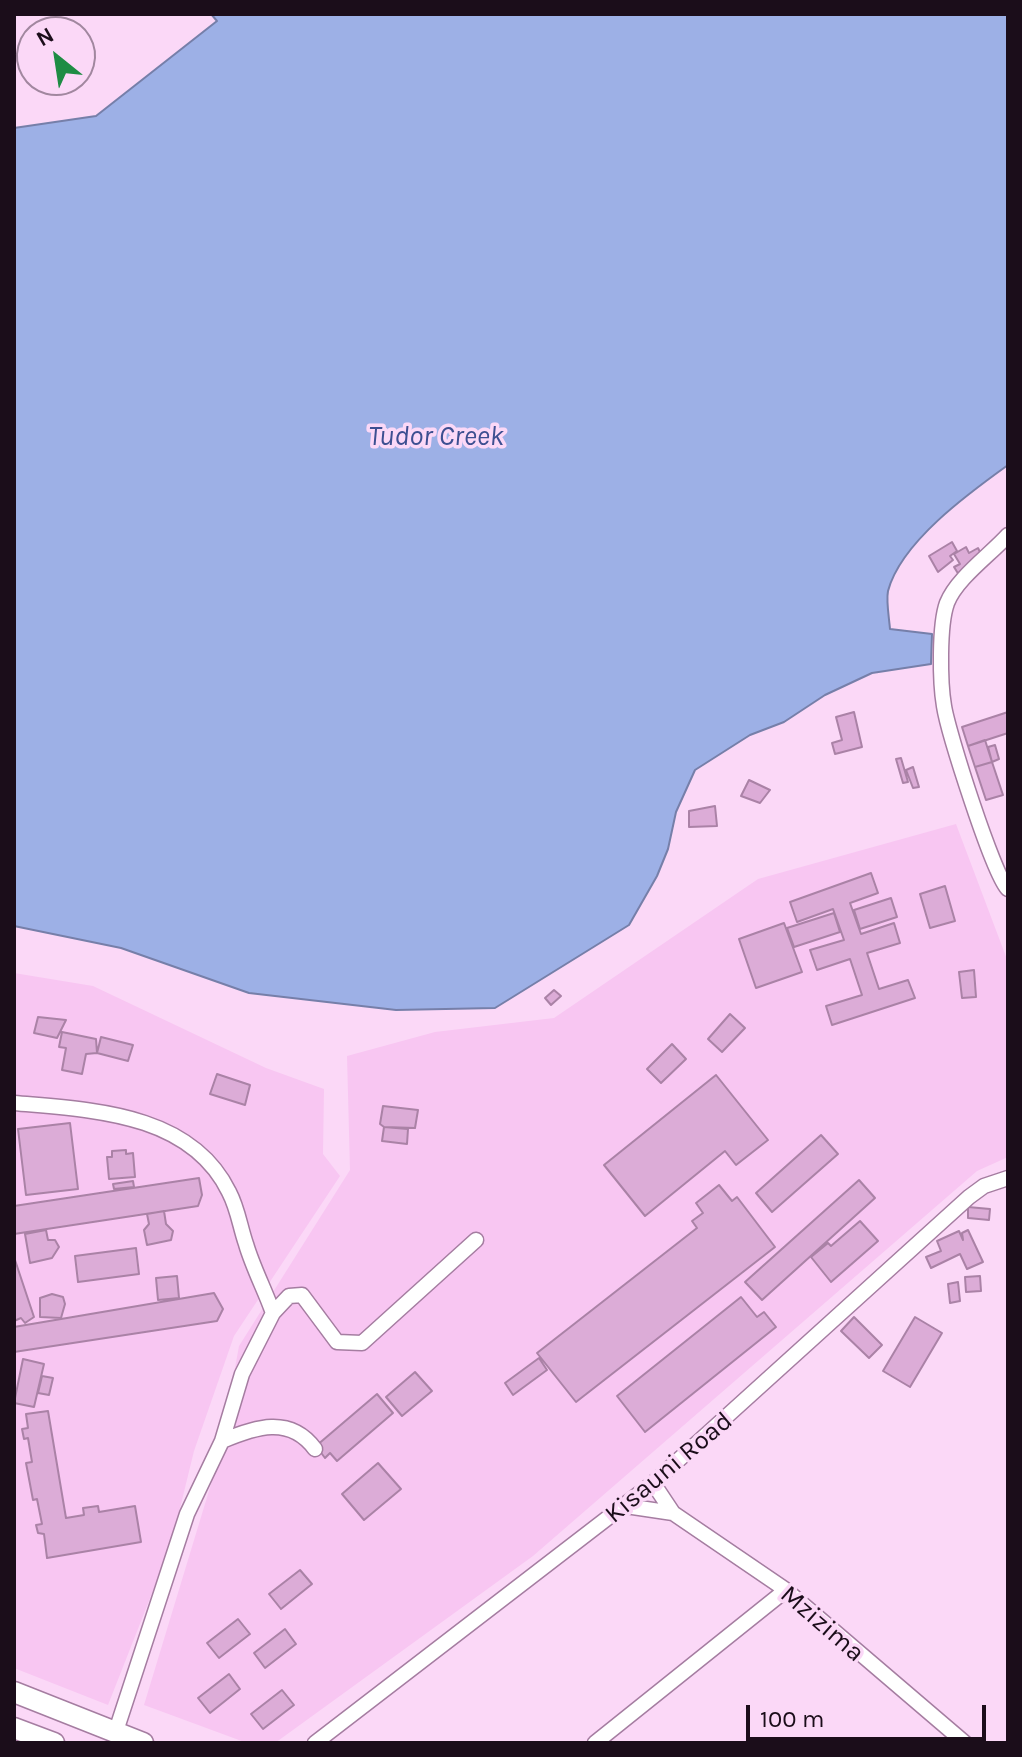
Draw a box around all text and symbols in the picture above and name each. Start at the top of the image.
north arrow [16,16,96,96]
text: N [32,22,58,52]
water label: Tudor Creek [368,420,504,454]
street label: Kisauni Road [599,1406,739,1530]
street label: Mzizima [774,1579,870,1669]
scale bar [750,1689,990,1739]
text: 100 m [760,1705,825,1733]

